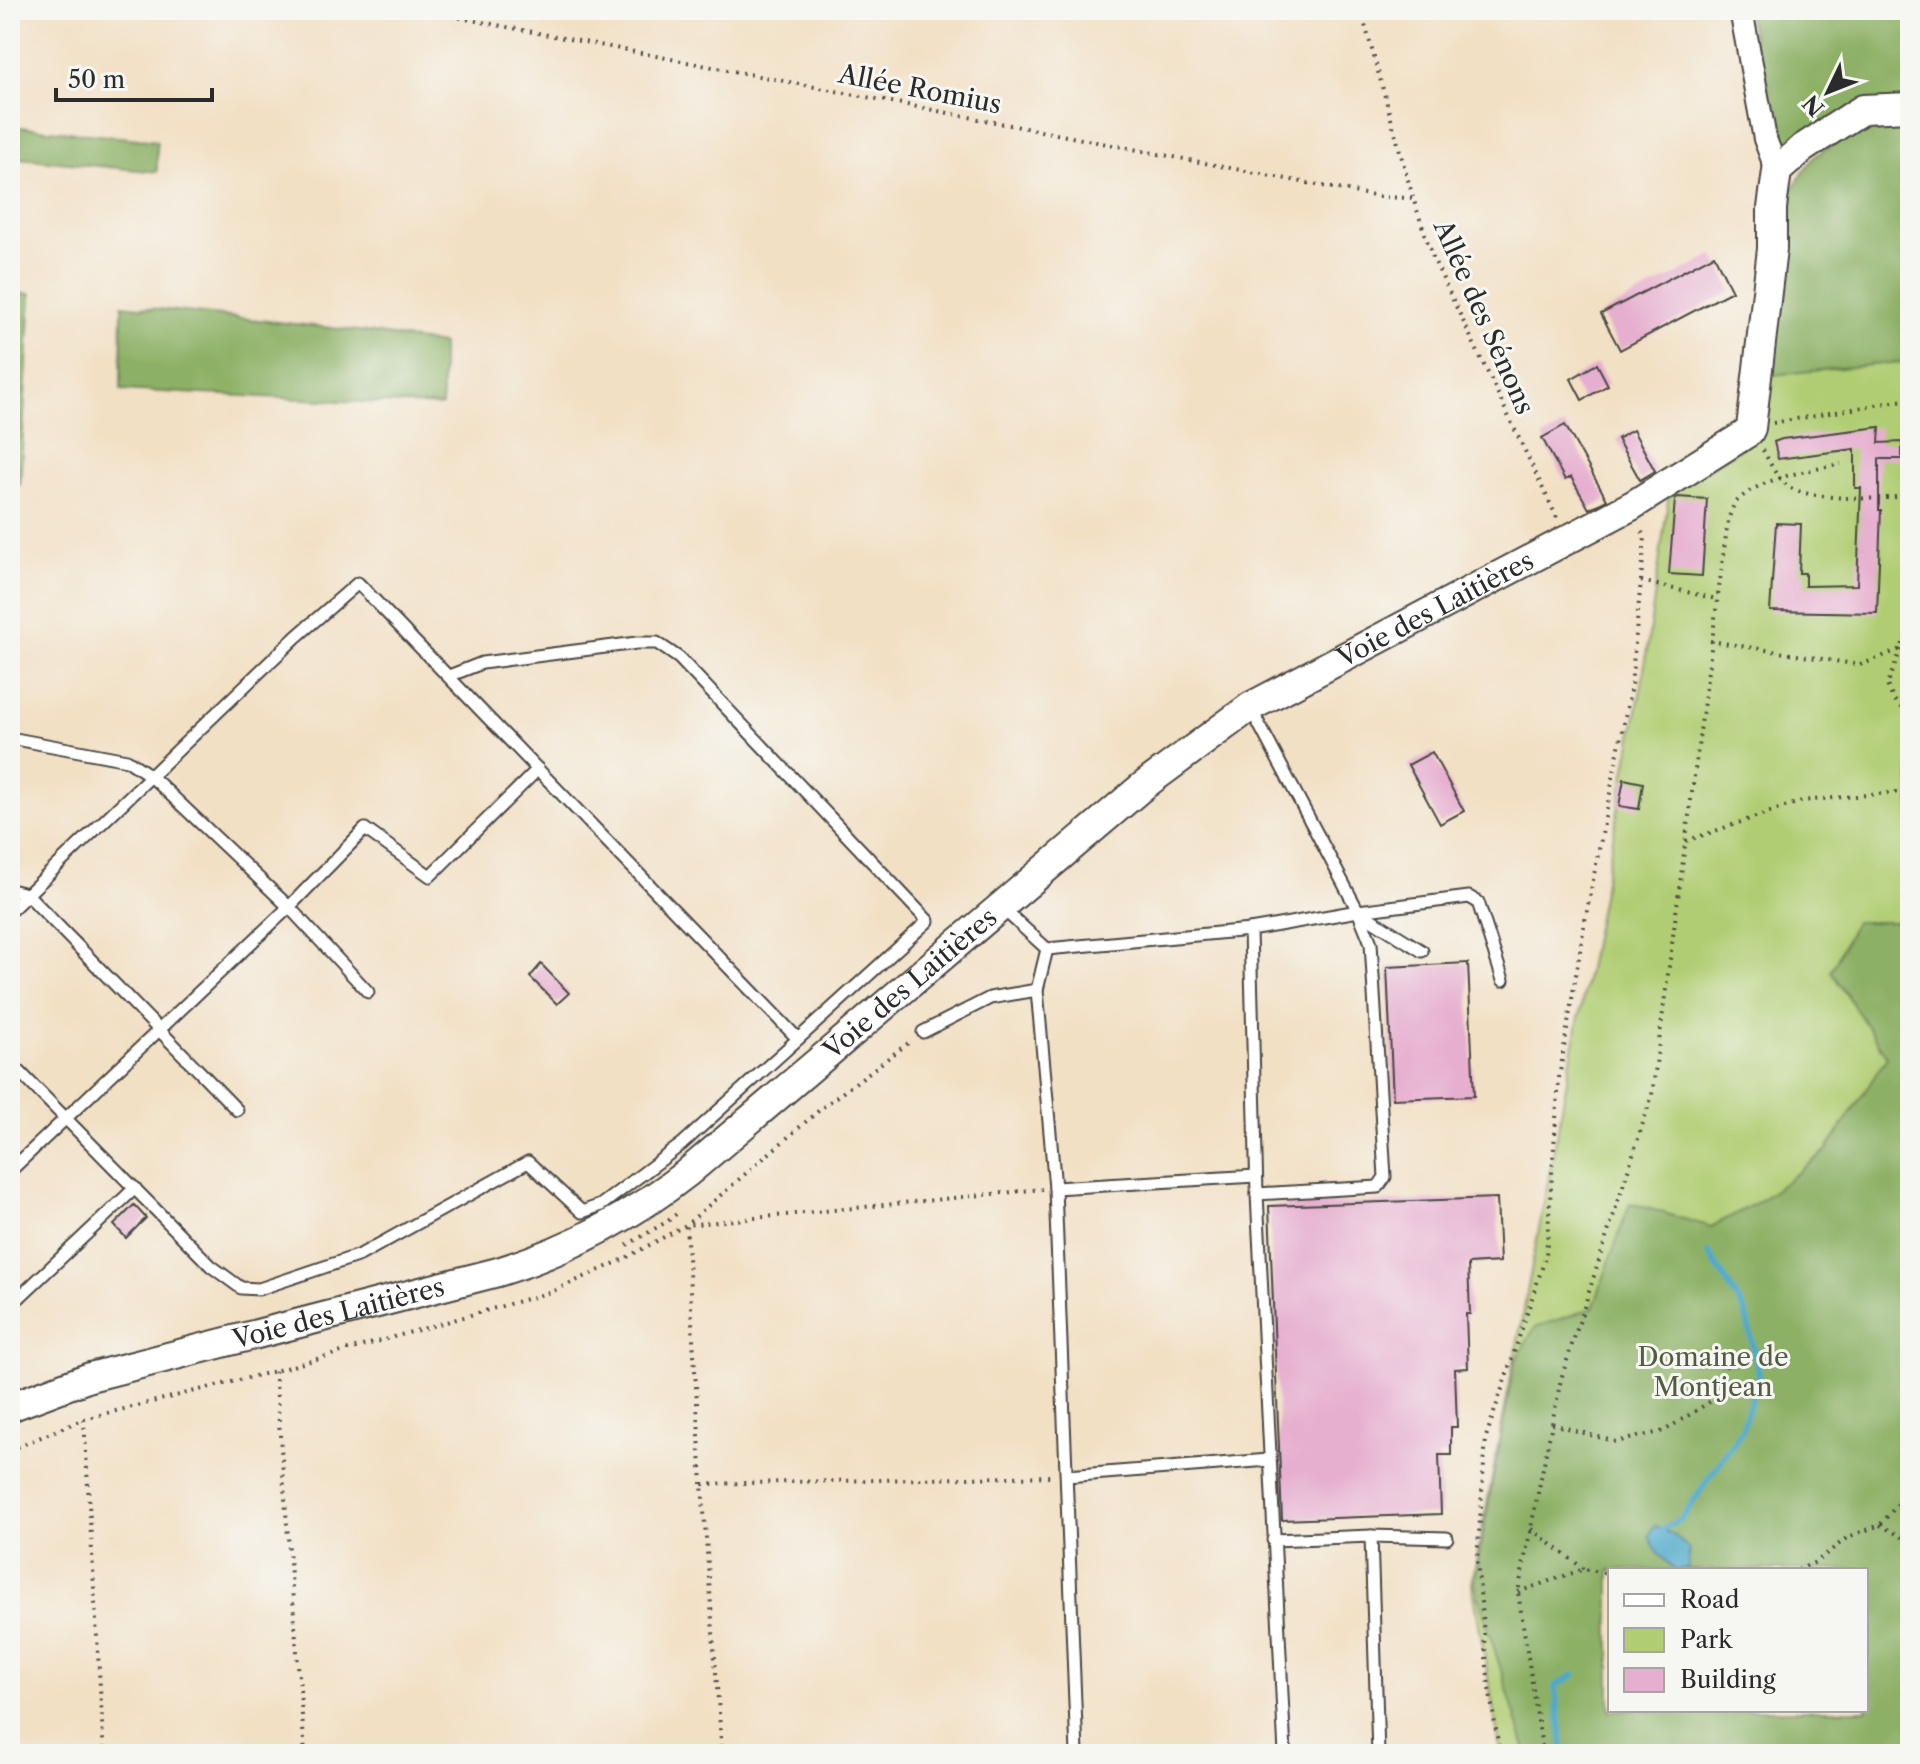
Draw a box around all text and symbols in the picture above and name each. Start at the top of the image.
scale bar [56,52,212,102]
north arrow [1788,52,1868,132]
street label: Allée Romius [835,57,1004,120]
text: 50 m [68,65,125,94]
text: N [1797,89,1830,121]
street label: Allée des Sénons [1426,214,1541,419]
street label: Voie des Laitières [1331,544,1539,675]
street label: Voie des Laitières [816,901,1003,1067]
street label: Voie des Laitières [228,1270,448,1356]
park label: Domaine de Montjean [1637,1341,1789,1403]
legend [1608,1568,1868,1712]
text: Road [1680,1585,1740,1614]
text: Park [1680,1625,1733,1654]
text: Building [1680,1665,1776,1694]

